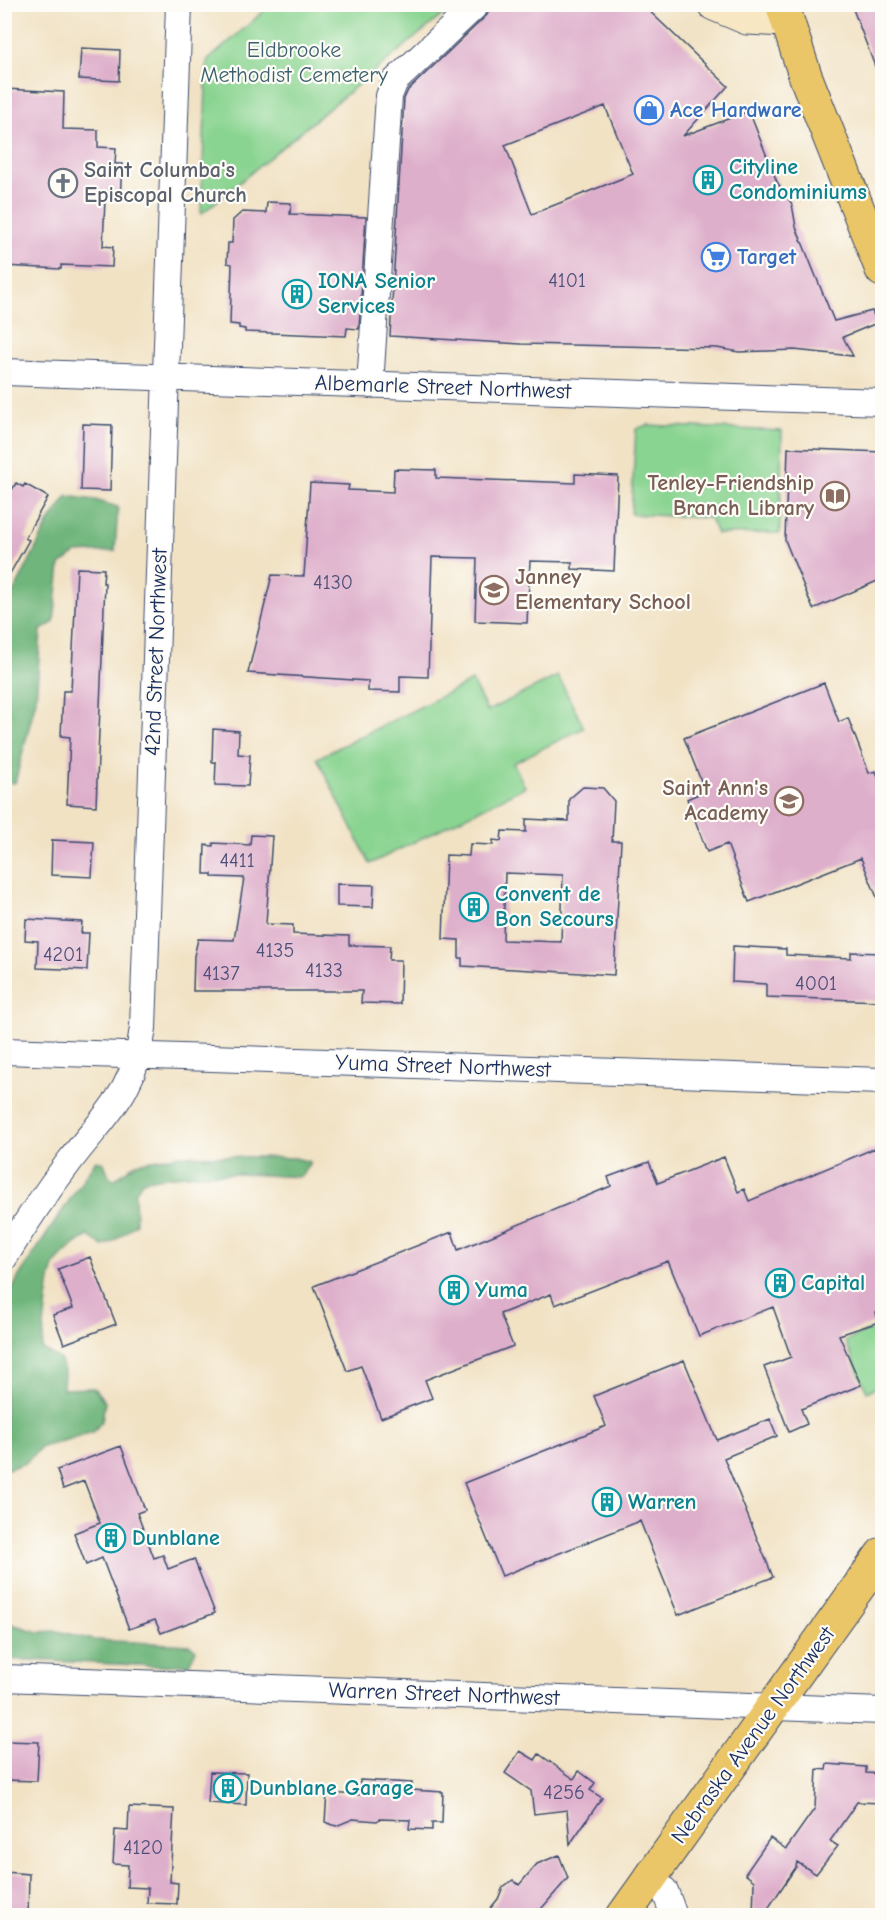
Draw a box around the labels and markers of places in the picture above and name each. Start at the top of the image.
shop icon: Ace Hardware [633,94,665,126]
place label: Ace Hardware [670,97,802,123]
place label: Cityline Condominiums [729,154,867,205]
place label: Saint Columba's Episcopal Church [84,157,247,208]
building icon: Cityline Condominiums [692,164,724,196]
church icon: Saint Columba's Episcopal Church [47,167,79,199]
supermarket icon: Target [700,241,732,273]
place label: Target [737,244,797,270]
place label: IONA Senior Services [318,268,435,319]
building icon: IONA Senior Services [281,278,313,310]
place label: Tenley-Friendship Branch Library [647,470,815,521]
library icon: Tenley-Friendship Branch Library [819,480,851,512]
place label: Janney Elementary School [515,564,691,615]
school or university icon: Janney Elementary School [478,574,510,606]
place label: Saint Ann's Academy [663,775,769,826]
school or university icon: Saint Ann's Academy [773,785,805,817]
place label: Convent de Bon Secours [495,881,614,932]
building icon: Convent de Bon Secours [458,891,490,923]
building icon: Capital [764,1267,796,1299]
place label: Capital [801,1270,865,1296]
building icon: Yuma [438,1274,470,1306]
place label: Yuma [475,1277,528,1303]
building icon: Warren [591,1486,623,1518]
place label: Warren [628,1489,697,1515]
building icon: Dunblane [95,1522,127,1554]
place label: Dunblane [132,1525,220,1551]
building icon: Dunblane Garage [212,1772,244,1804]
place label: Dunblane Garage [249,1775,414,1801]

